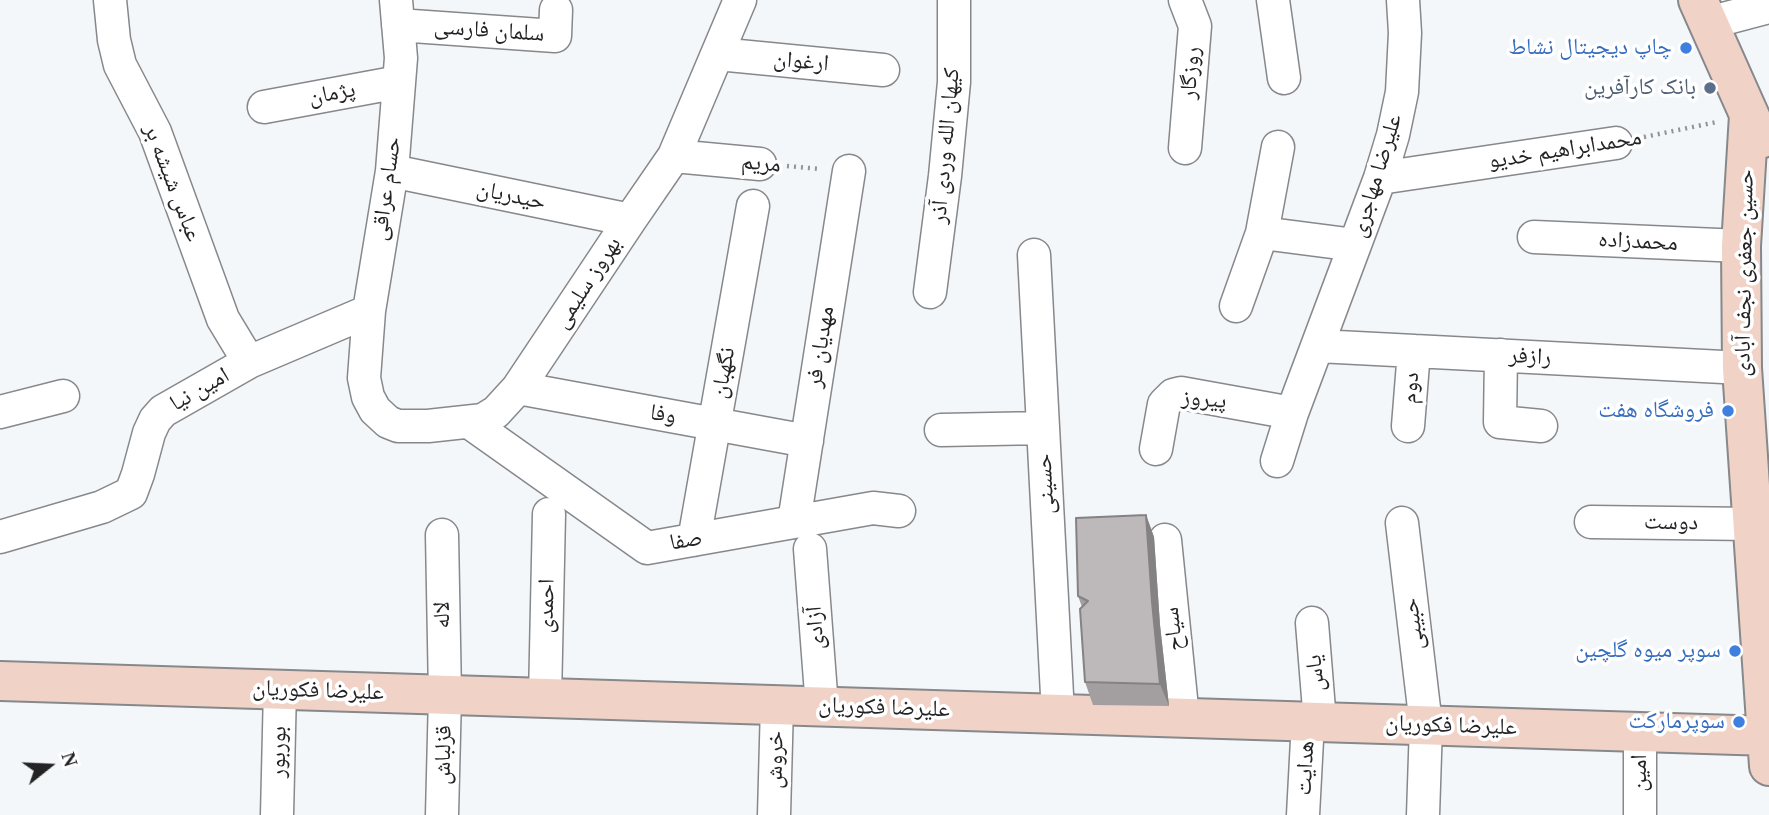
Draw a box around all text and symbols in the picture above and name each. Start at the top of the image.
street label: سلمان فارسی [433,13,545,49]
place label: چاپ دیجیتال نشاط [1508,34,1672,62]
marker: چاپ دیجیتال نشاط [1678,40,1694,56]
street label: ارغوان [772,46,830,78]
street label: روزگار [1175,46,1207,100]
street label: کیهان الله وردی آذر [925,67,967,225]
place label: بانک کارآفرین [1584,74,1696,102]
street label: پژمان [306,76,358,112]
marker: بانک کارآفرین [1702,80,1718,96]
street label: علیرضا مهاجری [1345,111,1409,241]
street label: عباس شیشه بر [137,120,207,246]
street label: محمدابراهیم خدیو [1486,124,1644,176]
street label: حسام عراقی [366,135,408,243]
street label: مریم [740,149,782,179]
street label: حسین جعفری نجف آبادی [1729,169,1761,377]
street label: حیدریان [474,175,548,217]
street label: محمدزاده [1598,226,1678,258]
street label: بهروز سلیمی [548,232,628,334]
street label: مهدیان فر [801,304,841,390]
street label: رازفر [1508,342,1552,372]
street label: نگهبان [706,345,742,401]
street label: امین نیا [165,362,235,418]
street label: دوم [1396,371,1426,405]
street label: پیروز [1180,384,1228,416]
place label: فروشگاه هفت [1598,397,1714,425]
street label: وفا [648,399,678,431]
marker: فروشگاه هفت [1720,403,1736,419]
street label: حسینی [1031,453,1061,515]
street label: دوست [1644,509,1698,537]
street label: صفا [667,525,705,557]
street label: احمدی [533,578,561,634]
street label: حبیبی [1397,596,1431,652]
street label: لاله [429,601,457,629]
street label: آزادی [801,605,831,651]
street label: سیاح [1158,606,1190,652]
place label: سوپر میوه گلچین [1575,637,1721,665]
marker: سوپر میوه گلچین [1727,643,1743,659]
street label: یاس [1301,653,1331,693]
street label: علیرضا فکوریان [252,675,384,707]
street label: علیرضا فکوریان [818,692,950,724]
place label: سوپرمارکت [1628,708,1725,736]
street label: علیرضا فکوریان [1385,710,1517,742]
marker: سوپرمارکت [1731,714,1747,730]
street label: قزلباش [430,725,458,785]
street label: بوربور [265,726,293,778]
north arrow [14,731,84,801]
street label: خروش [762,731,790,789]
street label: هدایت [1291,740,1321,796]
text: N [57,750,82,769]
street label: امین [1626,754,1654,792]

